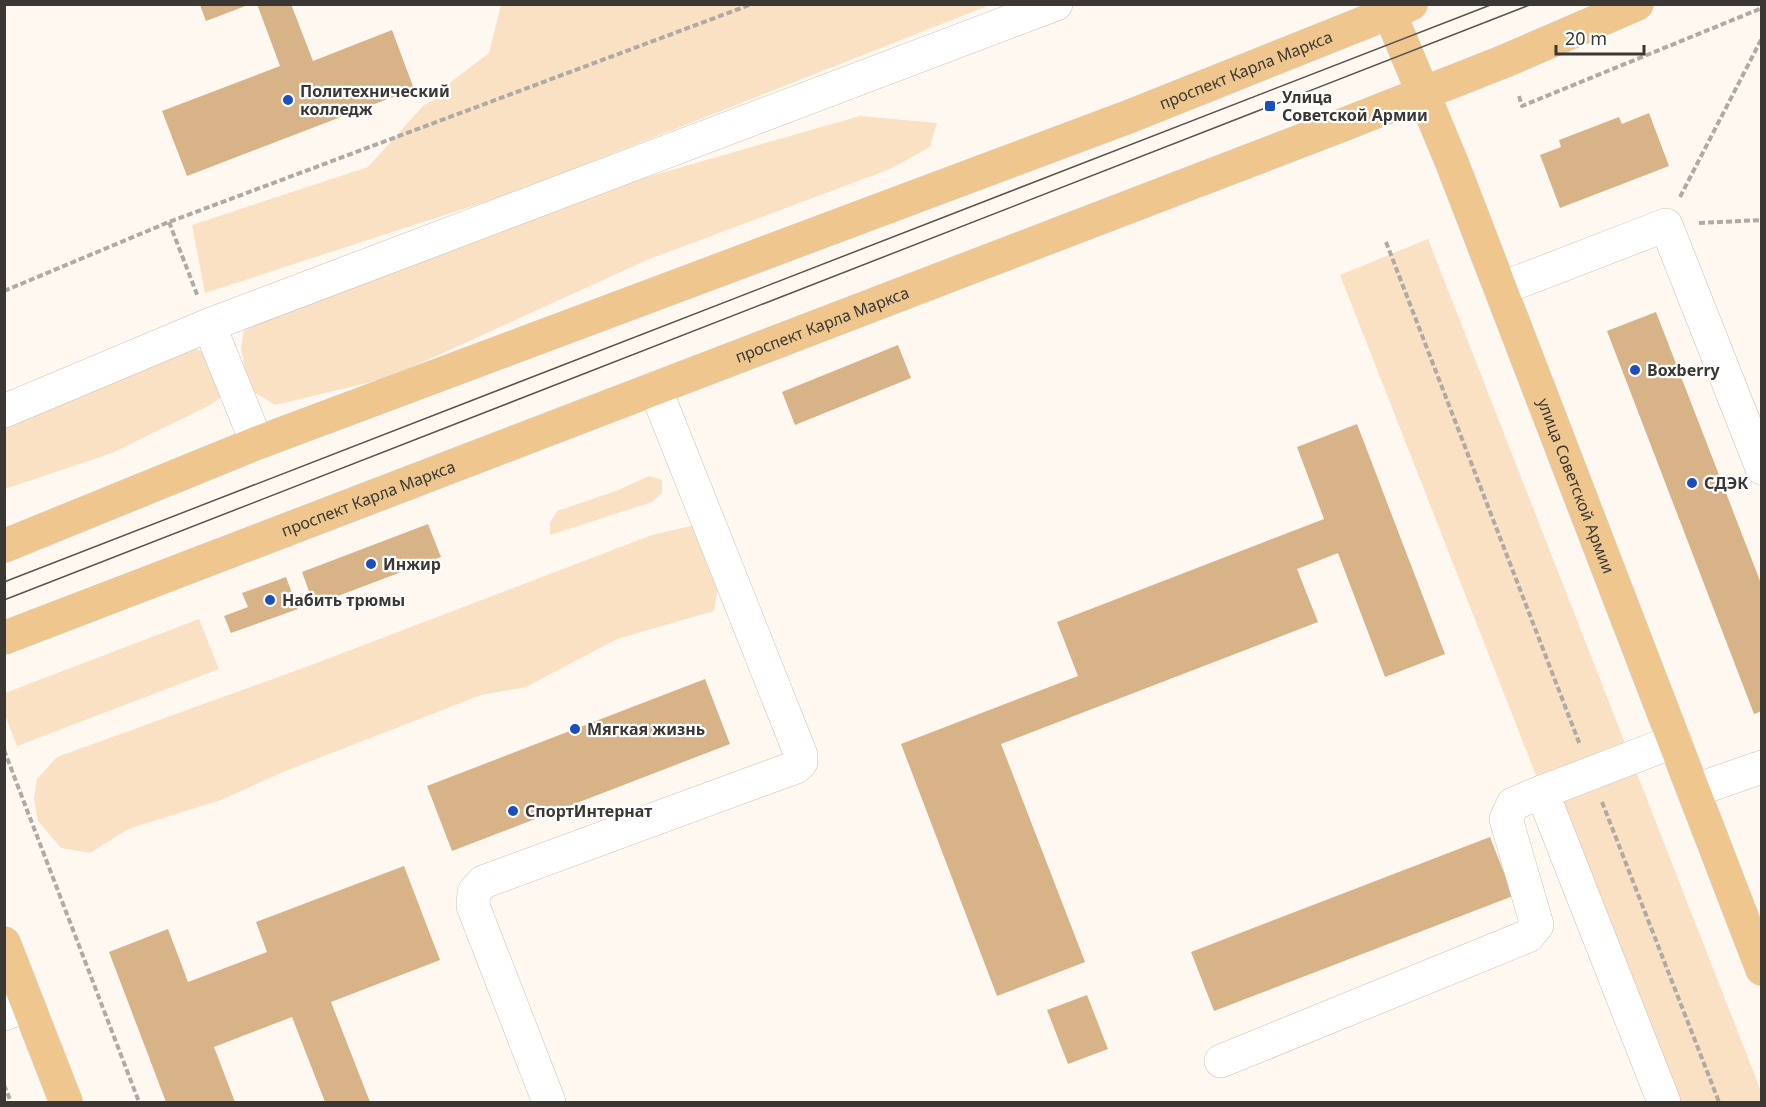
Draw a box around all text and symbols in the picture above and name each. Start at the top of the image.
scale bar [1556,18,1644,56]
street label: проспект Карла Маркса [1156,26,1336,114]
text: 20 m [1565,26,1607,50]
place label: Политехнический колледж [300,80,450,120]
place label: Улица Советской Армии [1282,86,1428,126]
marker: Политехнический колледж [281,93,295,107]
marker: Улица Советской Армии [1263,99,1277,113]
street label: проспект Карла Маркса [732,281,912,368]
place label: Boxberry [1647,359,1721,381]
marker: Boxberry [1628,363,1642,377]
street label: улица Советской Армии [1532,395,1620,577]
street label: проспект Карла Маркса [278,455,458,542]
place label: СДЭК [1704,472,1749,494]
marker: СДЭК [1685,476,1699,490]
place label: Инжир [383,553,441,575]
marker: Инжир [364,557,378,571]
place label: Набить трюмы [282,589,405,611]
marker: Набить трюмы [263,593,277,607]
place label: Мягкая жизнь [587,718,705,740]
marker: Мягкая жизнь [568,722,582,736]
place label: СпортИнтернат [525,800,652,822]
marker: СпортИнтернат [506,804,520,818]

